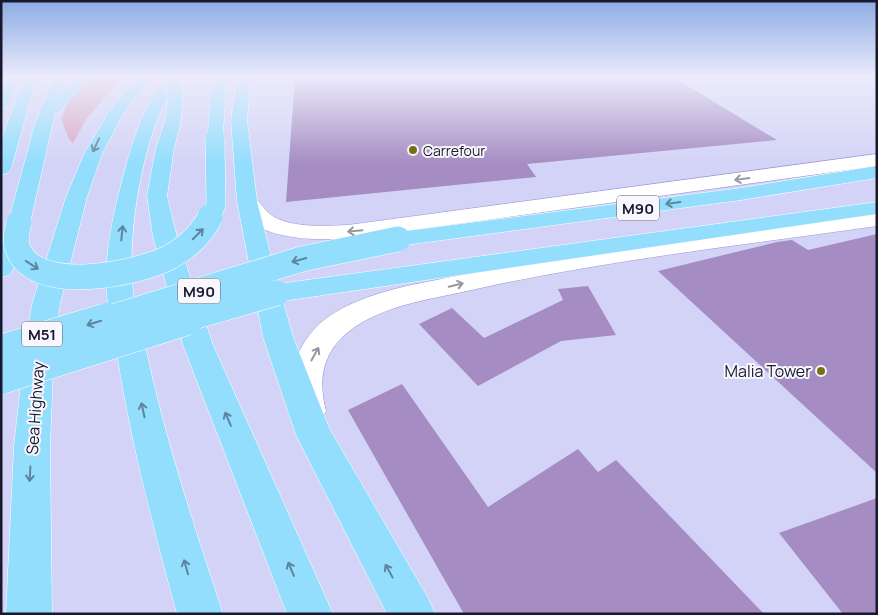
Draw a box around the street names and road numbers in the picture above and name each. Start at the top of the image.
road number: M90 [617,196,659,220]
road number: M90 [178,278,220,304]
road number: M51 [22,322,62,346]
street label: Sea Highway [21,360,49,455]

